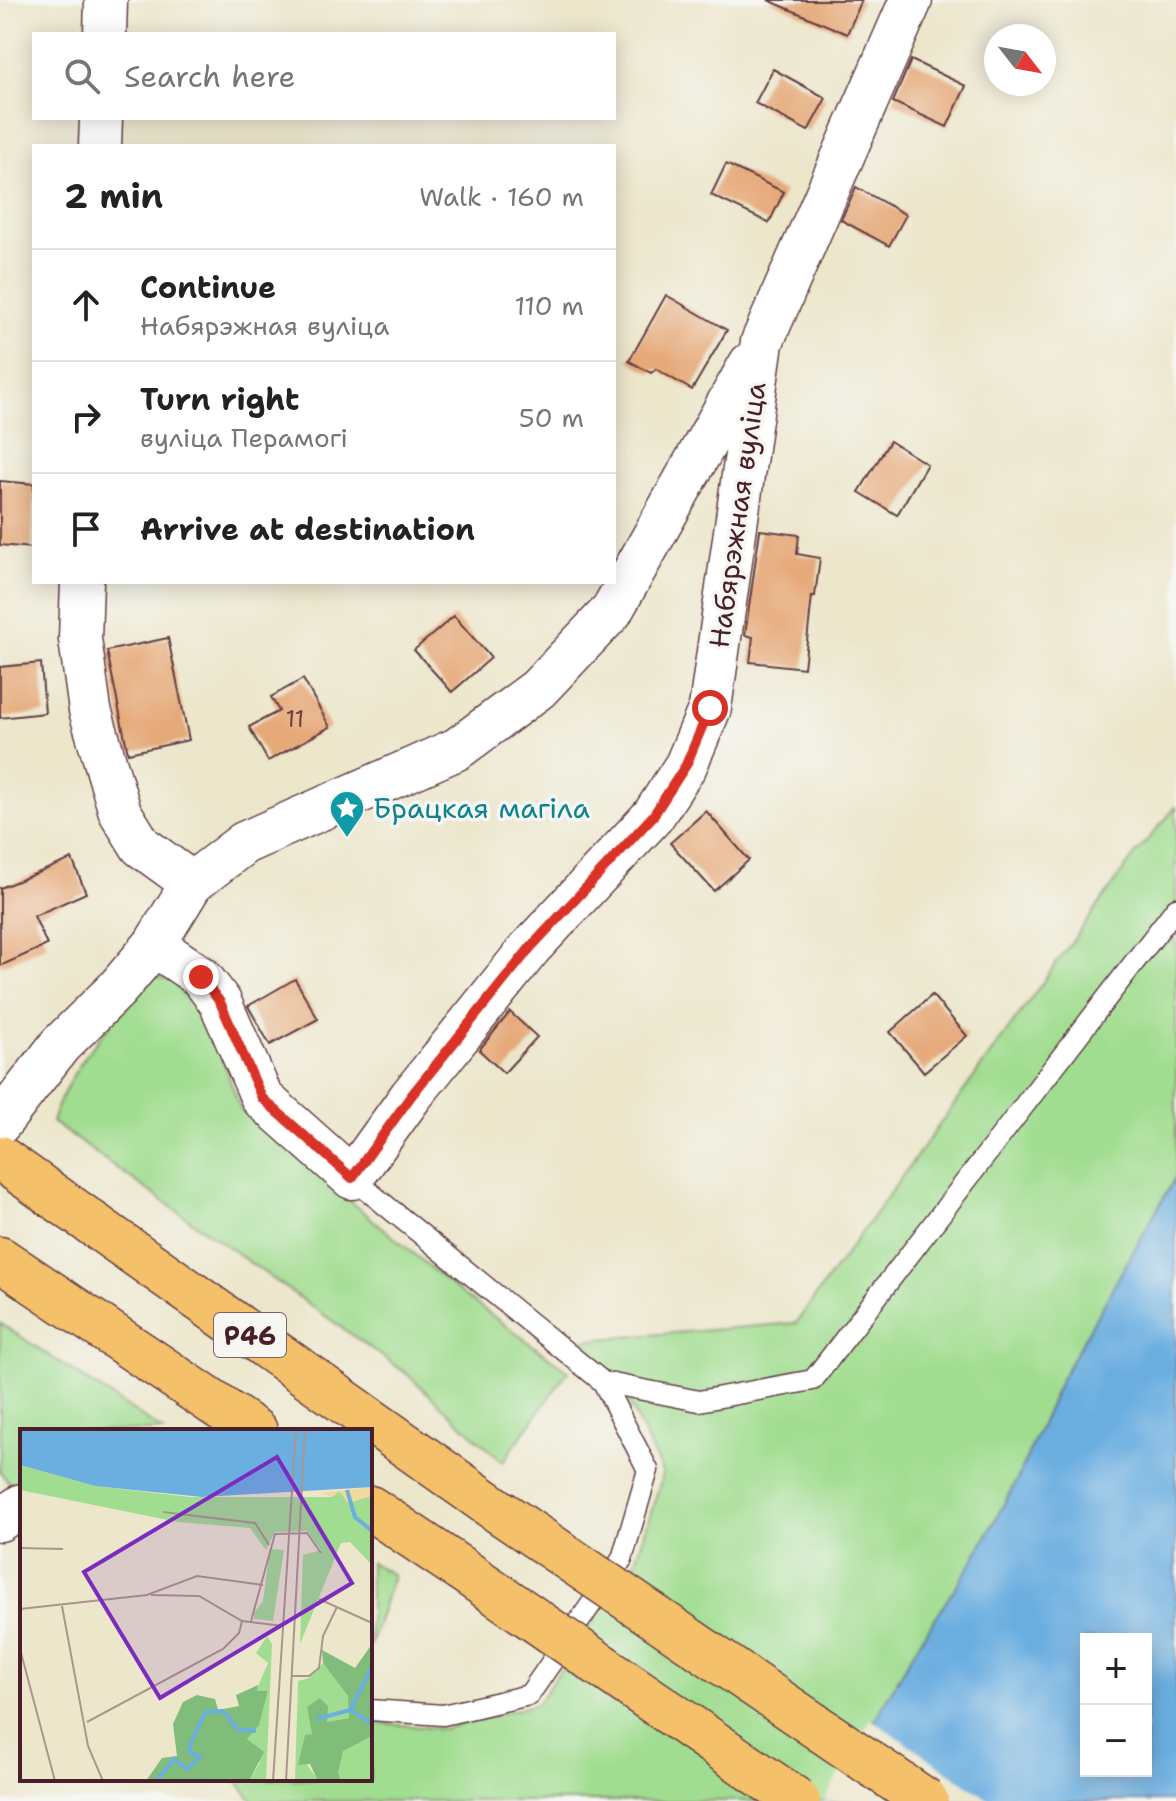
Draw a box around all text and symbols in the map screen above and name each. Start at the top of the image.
north arrow [984,24,1056,96]
search box [32,32,616,120]
icon: search [60,54,104,98]
text: Search here [124,56,295,97]
text: 2 min [64,173,163,219]
text: Walk · 160 m [419,179,584,214]
text: Continue [140,267,276,308]
icon: ahead [64,283,108,327]
text: 110 m [514,288,584,323]
text: Набярэжная вуліца [140,308,389,343]
text: Turn right [140,379,299,420]
street label: Набярэжная вуліца [699,379,775,651]
icon: right [64,395,108,439]
text: 50 m [519,400,584,435]
text: вуліца Перамогі [140,420,348,455]
icon: arrive [64,507,108,551]
text: Arrive at destination [140,509,475,550]
route start [692,690,728,726]
house number: 11 [285,703,305,735]
place icon: Брацкая магіла [328,789,366,839]
place label: Брацкая магіла [373,789,590,827]
route end [183,959,219,995]
road number: Р46 [214,1313,286,1357]
inset map [20,1429,372,1781]
map controls [1080,1633,1152,1777]
button: + [1080,1633,1152,1705]
button: − [1080,1705,1152,1777]

